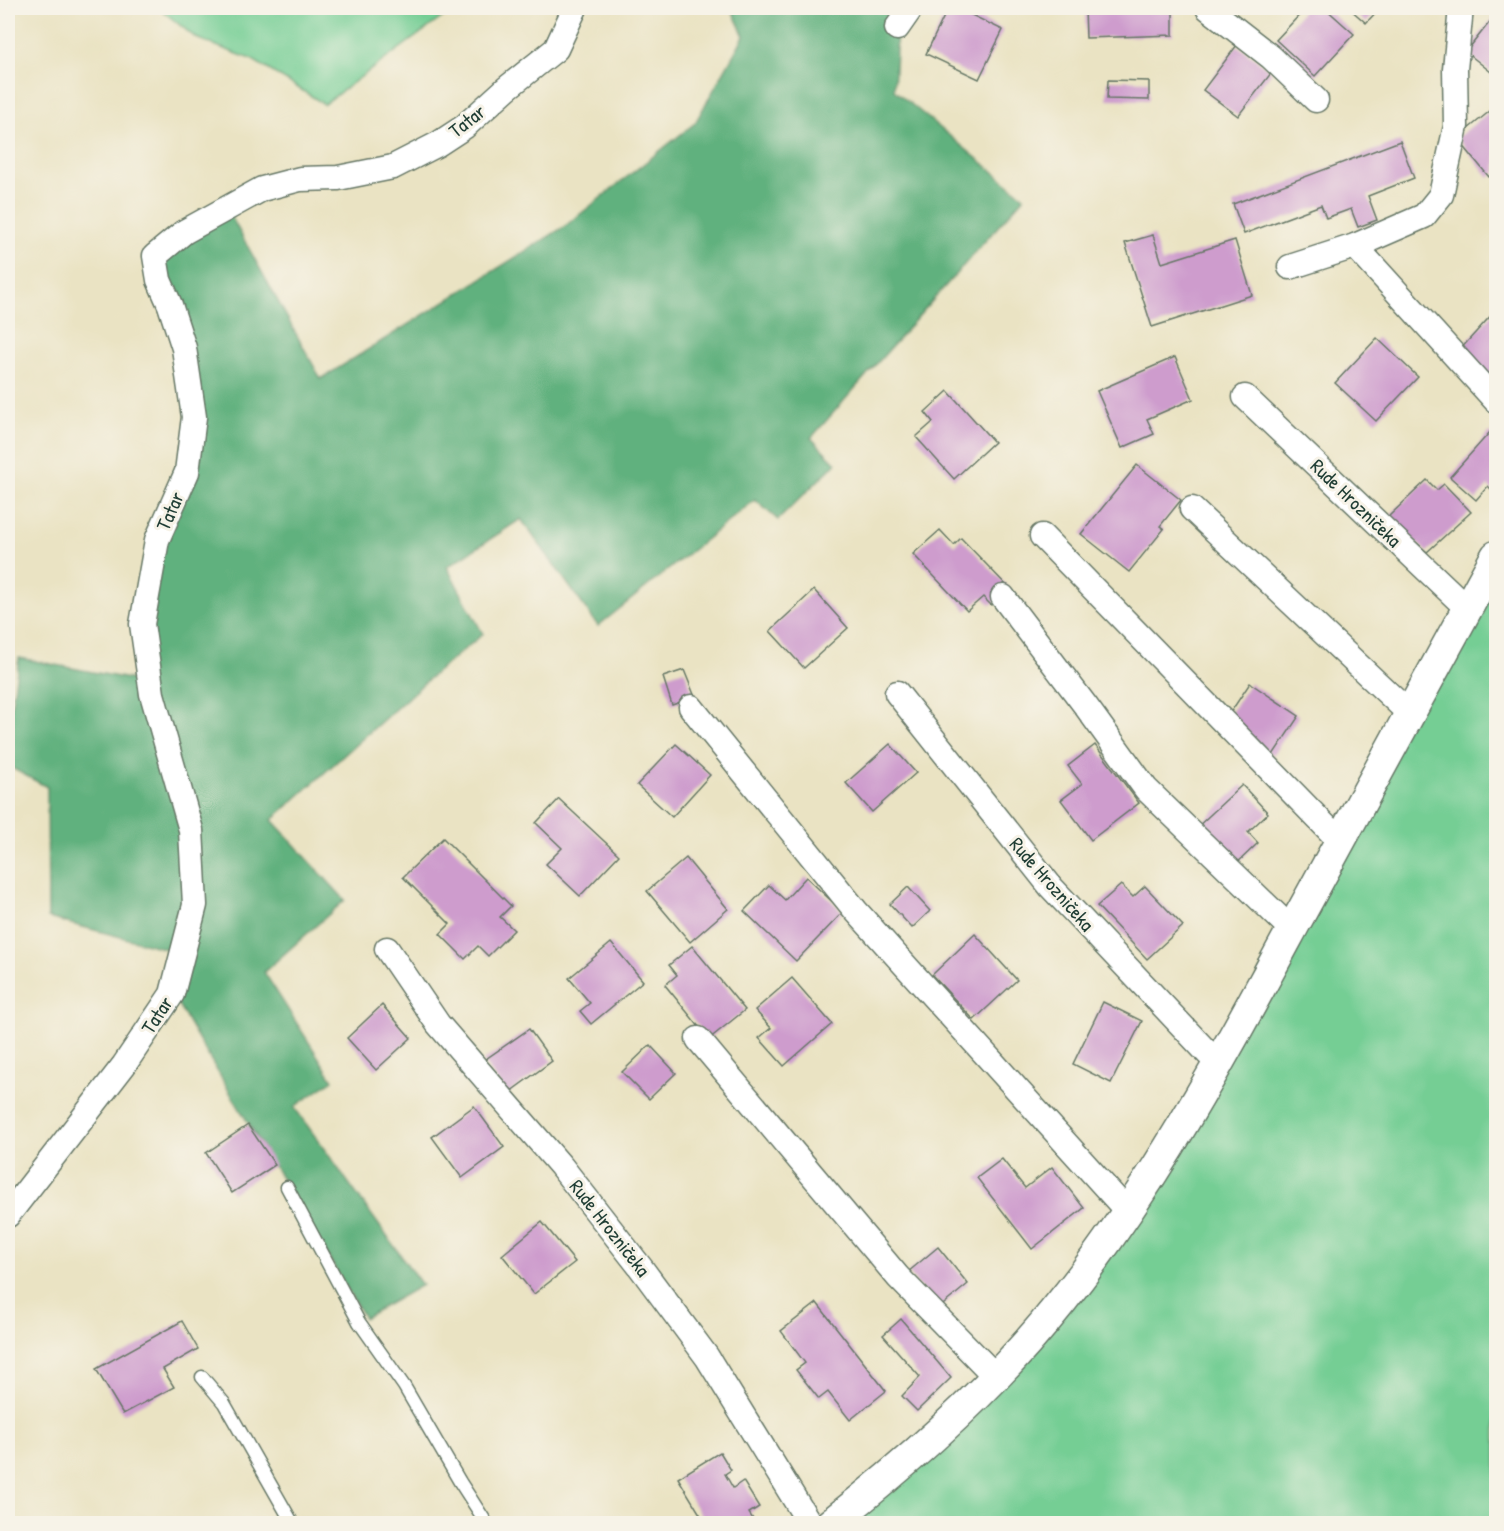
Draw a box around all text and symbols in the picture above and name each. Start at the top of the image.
street label: Tatar [443,98,491,143]
street label: Rude Hrozničeka [1305,452,1408,553]
street label: Tatar [149,487,190,534]
street label: Rude Hrozničeka [1004,831,1101,937]
street label: Tatar [134,991,179,1039]
street label: Rude Hrozničeka [564,1173,657,1282]

